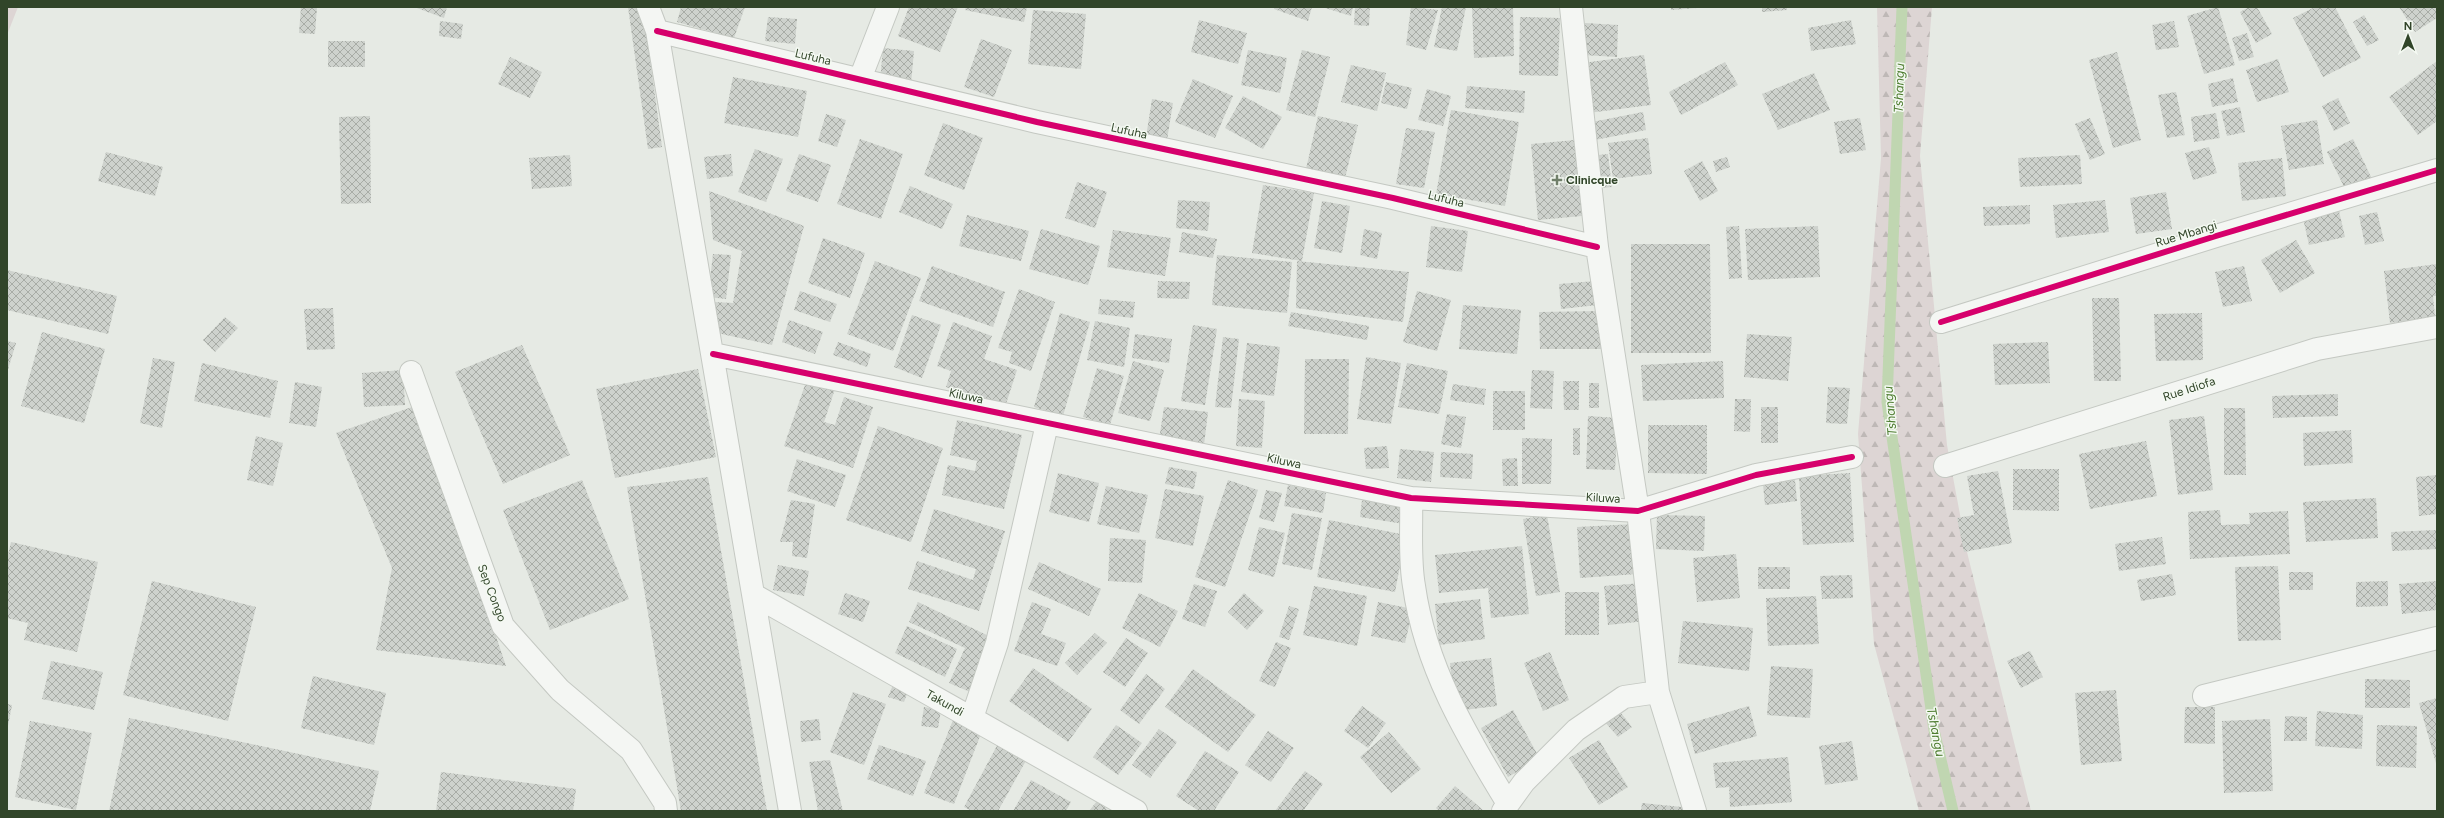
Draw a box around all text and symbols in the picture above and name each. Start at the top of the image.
north arrow [2388,16,2428,56]
text: N [2404,20,2412,33]
street label: Lufuha [793,46,833,68]
water label: Tshangu [1891,63,1907,113]
street label: Lufuha [1110,120,1148,142]
place label: Clinicque [1566,173,1618,187]
marker: Clinicque [1551,174,1563,186]
street label: Lufuha [1426,188,1466,210]
street label: Rue Mbangi [2154,218,2218,250]
street label: Rue Idiofa [2161,374,2217,404]
street label: Kiluwa [948,386,984,406]
water label: Tshangu [1880,386,1900,436]
street label: Kiluwa [1266,451,1302,471]
street label: Kiluwa [1585,490,1621,506]
street label: Sep Congo [475,562,509,624]
street label: Takundi [924,687,966,719]
water label: Tshangu [1924,706,1948,758]

